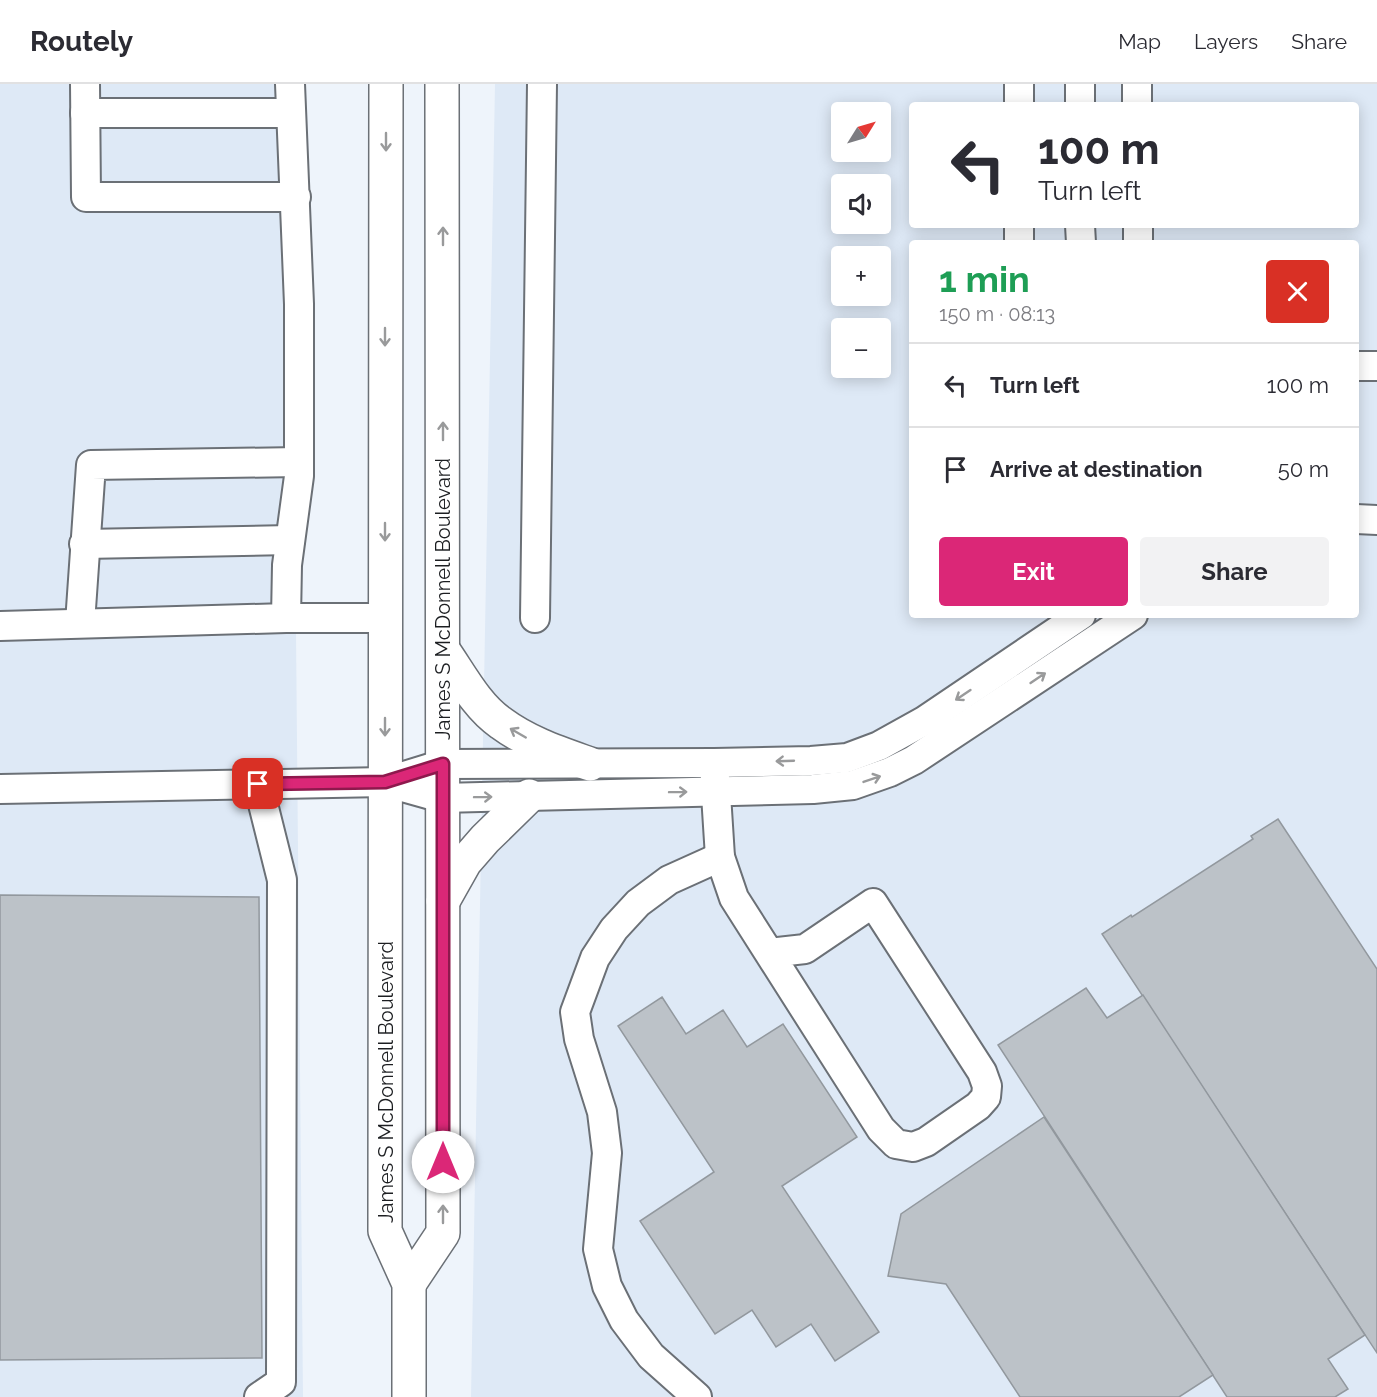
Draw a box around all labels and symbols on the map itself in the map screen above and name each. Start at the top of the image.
north arrow [831,102,891,162]
one-way arrow [380,132,392,152]
one-way arrow [437,227,449,247]
one-way arrow [379,327,391,347]
one-way arrow [437,422,449,442]
street label: James S McDonnell Boulevard [431,458,455,740]
one-way arrow [379,522,391,542]
one-way arrow [1029,672,1046,684]
one-way arrow [955,689,972,701]
one-way arrow [379,717,391,737]
one-way arrow [509,727,527,738]
one-way arrow [775,756,795,767]
pin [232,758,283,809]
one-way arrow [862,772,881,783]
one-way arrow [667,786,687,798]
one-way arrow [473,791,493,803]
street label: James S McDonnell Boulevard [374,941,398,1223]
position arrow [411,1130,475,1194]
one-way arrow [437,1205,449,1225]

